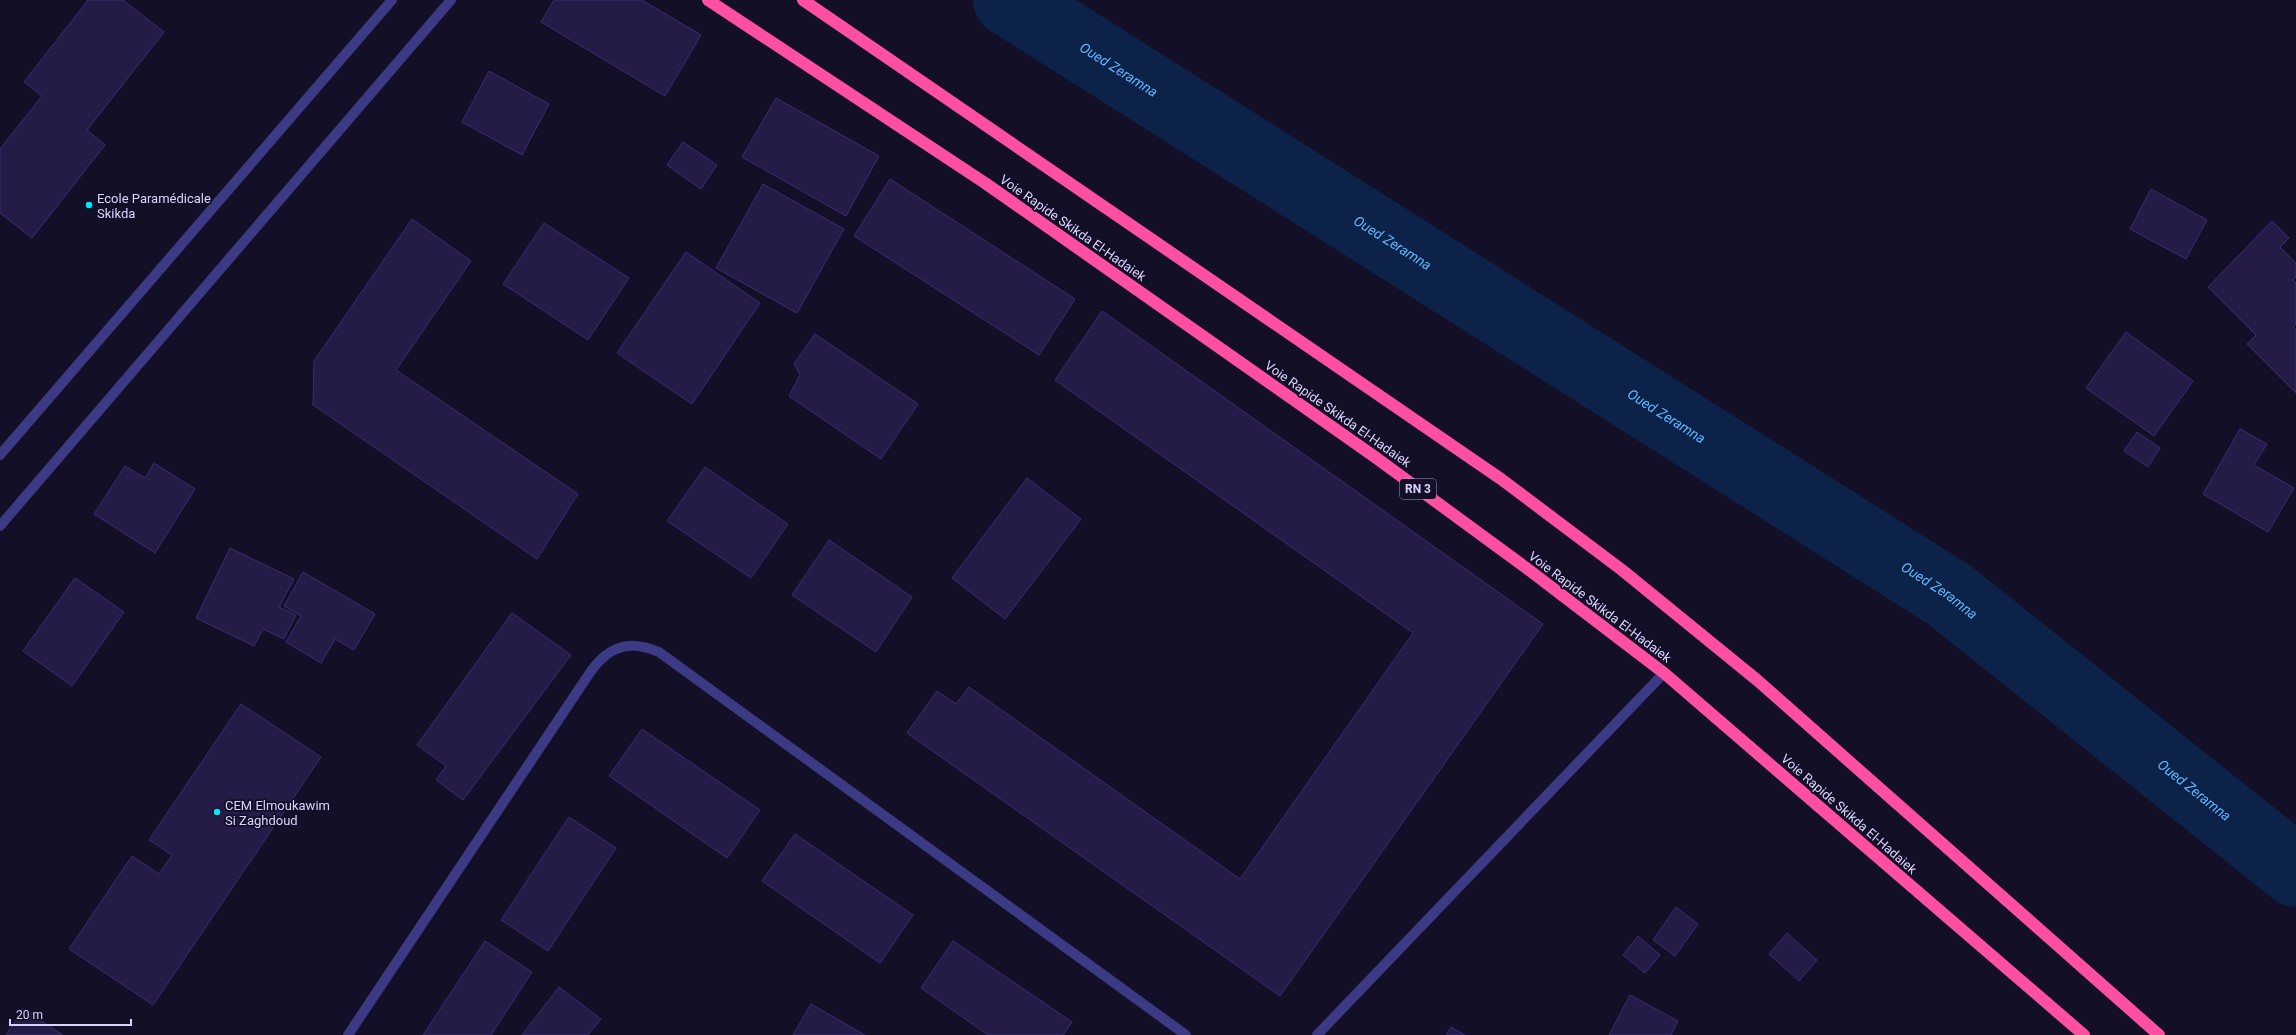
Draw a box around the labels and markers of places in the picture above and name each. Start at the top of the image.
place label: Ecole Paramédicale Skikda [97,191,211,221]
marker: Ecole Paramédicale Skikda [84,200,94,210]
place label: CEM Elmoukawim Si Zaghdoud [225,798,330,828]
marker: CEM Elmoukawim Si Zaghdoud [212,807,222,817]

